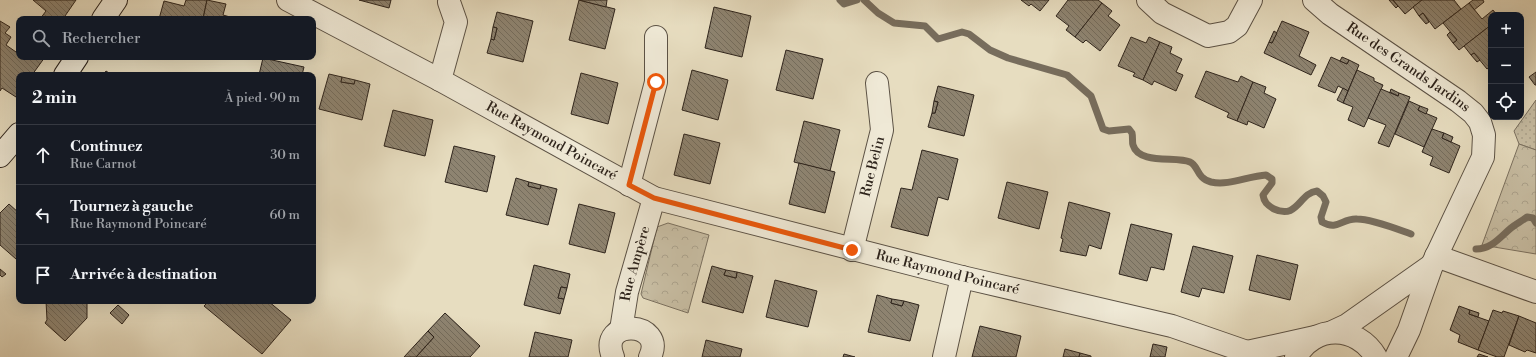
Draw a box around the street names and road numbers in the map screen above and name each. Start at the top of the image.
street label: Rue des Grands Jardins [1343,19,1474,116]
street label: Rue Raymond Poincaré [483,98,620,185]
street label: Rue Belin [857,134,889,199]
street label: Rue Ampère [617,224,655,303]
street label: Rue Raymond Poincaré [874,246,1021,299]

